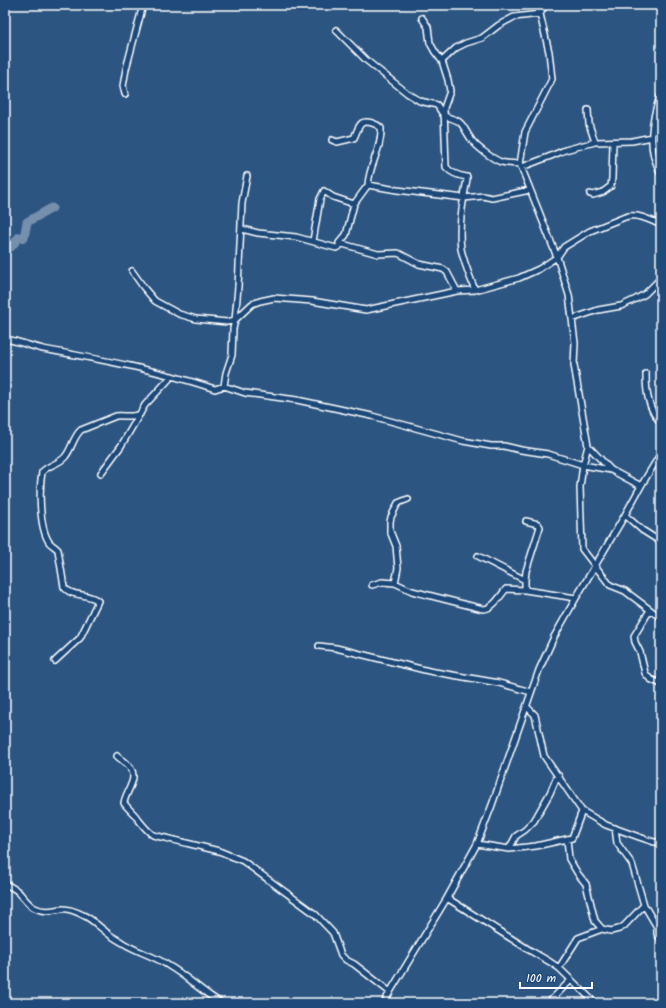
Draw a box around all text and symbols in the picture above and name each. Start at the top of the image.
scale bar [520,964,592,990]
text: 100 m [526,969,557,988]

